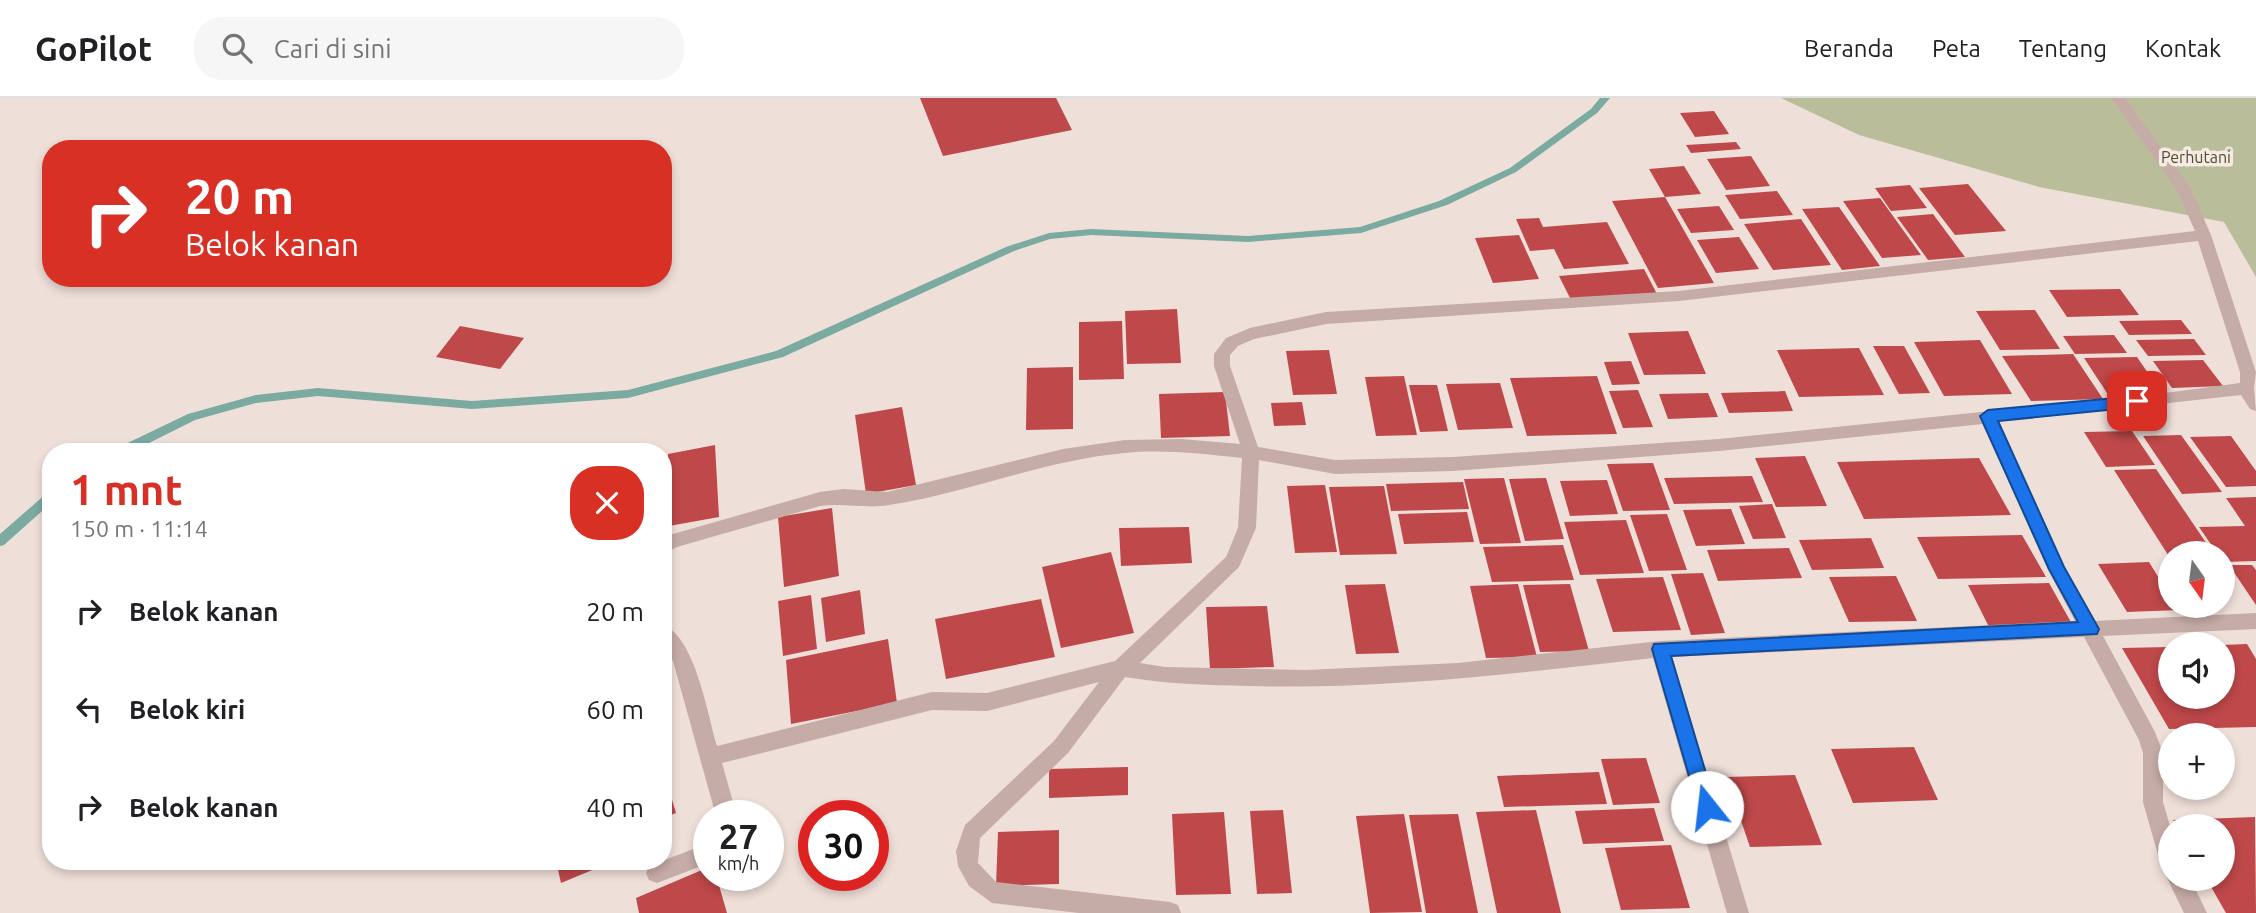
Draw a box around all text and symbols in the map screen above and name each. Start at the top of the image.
search box [194,17,684,80]
icon: search [218,29,256,67]
text: GoPilot [35,30,152,67]
text: Cari di sini [274,34,392,63]
text: Beranda [1804,35,1894,62]
text: Peta [1932,35,1981,62]
text: Tentang [2019,35,2107,62]
text: Kontak [2145,35,2221,62]
park label: Perhutani [2161,148,2231,166]
icon: right [70,168,161,259]
text: 20 m [185,168,294,223]
text: Belok kanan [185,226,359,262]
pin [2107,371,2167,431]
icon: arrive [2118,382,2156,420]
text: 1 mnt [70,466,183,513]
button: close [570,466,644,540]
text: 150 m · 11:14 [70,516,208,541]
north arrow [2158,541,2235,618]
map controls [2158,541,2235,891]
icon: right [70,592,108,630]
text: Belok kanan [129,597,279,626]
text: 20 m [586,597,644,626]
button: sound [2158,632,2235,709]
icon: left [70,690,108,728]
text: Belok kiri [129,695,245,724]
text: 60 m [586,695,644,724]
button: + [2158,723,2235,800]
position arrow [1670,770,1744,844]
icon: right [70,788,108,826]
text: Belok kanan [129,793,279,822]
text: 40 m [586,793,644,822]
speed limit sign: 30 [798,800,889,891]
button: − [2158,814,2235,891]
text: 27 [719,816,758,856]
text: km/h [718,853,759,873]

